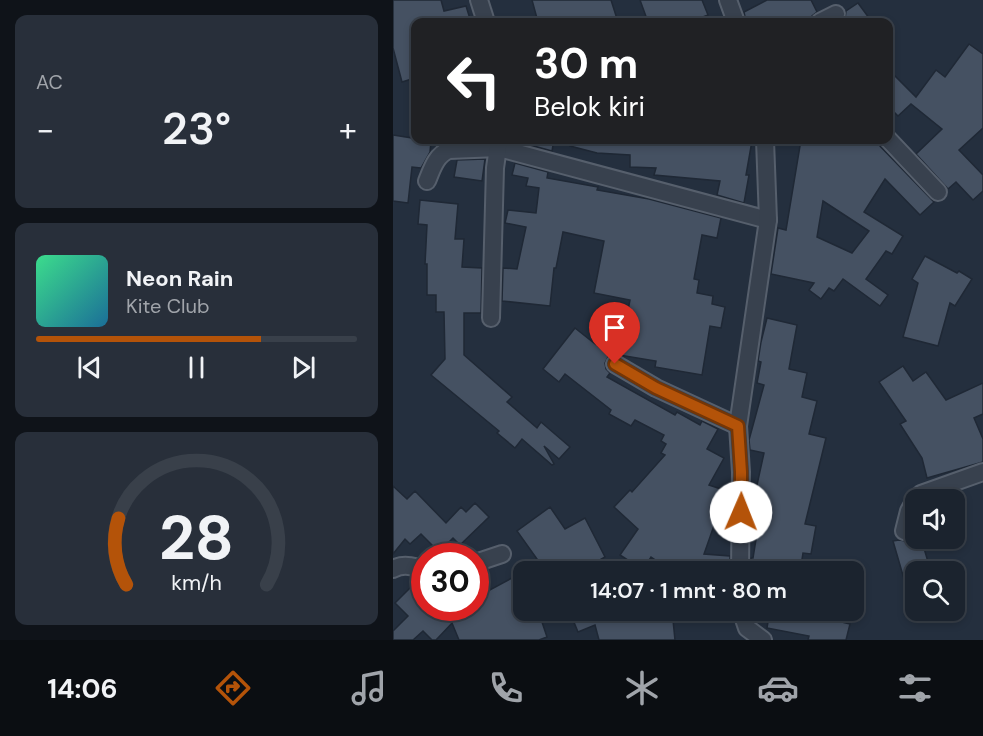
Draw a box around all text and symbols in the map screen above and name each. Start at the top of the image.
text: 30 m [534,36,638,91]
icon: left [435,42,513,120]
text: AC [36,69,63,95]
text: Belok kiri [534,89,645,124]
text: 23° [162,99,231,158]
text: − [36,108,54,151]
text: + [339,108,357,151]
text: Neon Rain [126,264,233,293]
text: Kite Club [126,293,210,319]
pin [589,302,640,364]
icon: arrive [598,311,631,344]
icon: previous [73,351,106,384]
icon: pause [180,351,213,384]
icon: next [287,351,320,384]
position arrow [709,480,773,544]
map controls [905,489,965,621]
button: sound [905,489,965,549]
text: 28 [159,498,234,579]
speed limit sign: 30 [411,543,489,621]
button: search [905,561,965,621]
text: km/h [171,570,222,598]
text: 14:07 · 1 mnt · 80 m [590,576,787,605]
icon: directions [212,667,254,709]
icon: music [348,667,390,709]
icon: phone [485,667,527,709]
icon: climate [621,667,663,709]
icon: car [757,667,799,709]
icon: filters [894,667,936,709]
text: 14:06 [47,671,118,706]

